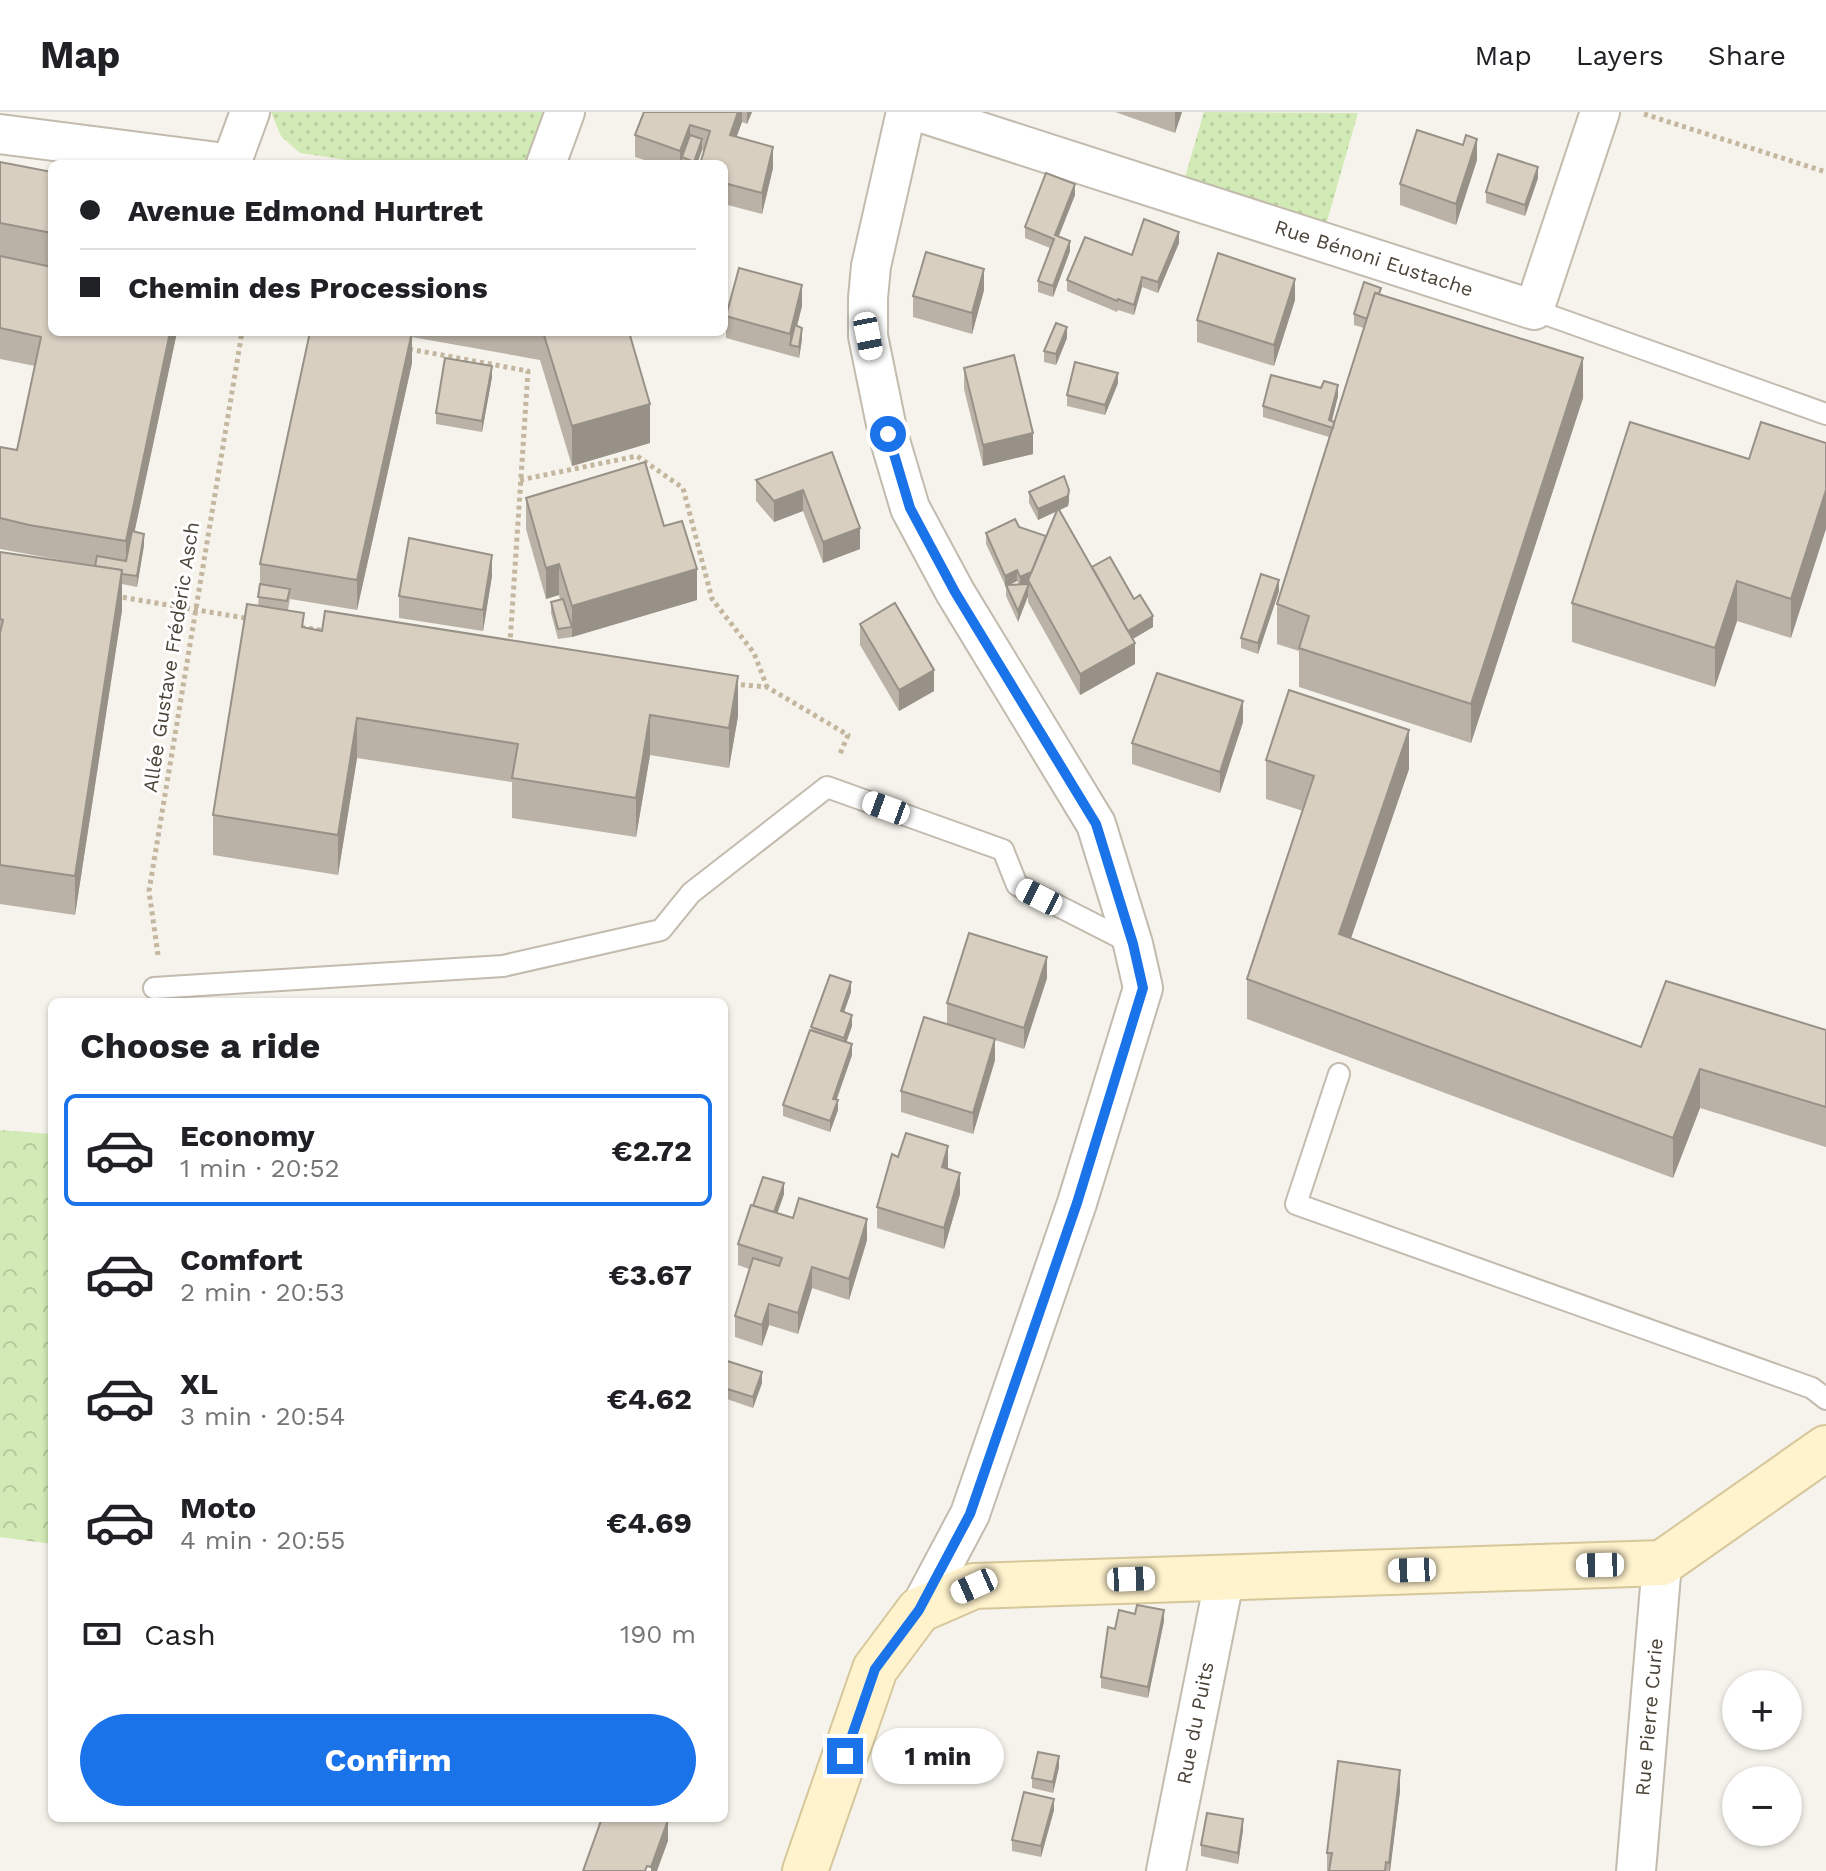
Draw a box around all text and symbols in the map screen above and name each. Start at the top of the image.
text: Map [40,33,120,77]
text: Map [1475,39,1532,72]
text: Layers [1576,39,1664,72]
text: Share [1708,39,1786,72]
text: Avenue Edmond Hurtret [128,193,483,228]
street label: Rue Bénoni Eustache [1272,215,1476,301]
text: Chemin des Processions [128,270,488,305]
car [852,310,884,362]
route start [870,416,906,452]
street label: Allée Gustave Frédéric Asch [138,520,204,794]
car [859,789,913,827]
car [1012,875,1066,919]
text: Choose a ride [80,1025,320,1067]
icon: car [84,1114,156,1186]
text: Economy [180,1118,315,1153]
text: €2.72 [612,1133,692,1168]
text: 1 min · 20:52 [180,1153,340,1183]
icon: car [84,1238,156,1310]
text: Comfort [180,1242,302,1277]
text: €3.67 [609,1257,692,1292]
text: 2 min · 20:53 [180,1277,345,1307]
icon: car [84,1362,156,1434]
text: XL [180,1366,218,1401]
text: €4.62 [607,1381,692,1416]
text: 3 min · 20:54 [180,1401,345,1431]
icon: car [84,1486,156,1558]
text: Moto [180,1490,256,1525]
text: €4.69 [606,1505,692,1540]
text: 4 min · 20:55 [180,1525,345,1555]
car [1576,1553,1624,1577]
car [1388,1557,1436,1583]
car [947,1565,1001,1607]
car [1107,1566,1155,1592]
icon: cash [80,1612,124,1656]
text: Cash [144,1617,216,1652]
text: 190 m [620,1619,696,1649]
street label: Rue Pierre Curie [1630,1637,1668,1797]
street label: Rue du Puits [1171,1660,1219,1786]
map controls [1722,1670,1802,1846]
button: + [1722,1670,1802,1750]
button: Confirm [80,1714,696,1806]
callout: 1 min [873,1728,1005,1784]
route end [827,1738,863,1774]
text: 1 min [905,1741,971,1771]
button: − [1722,1766,1802,1846]

